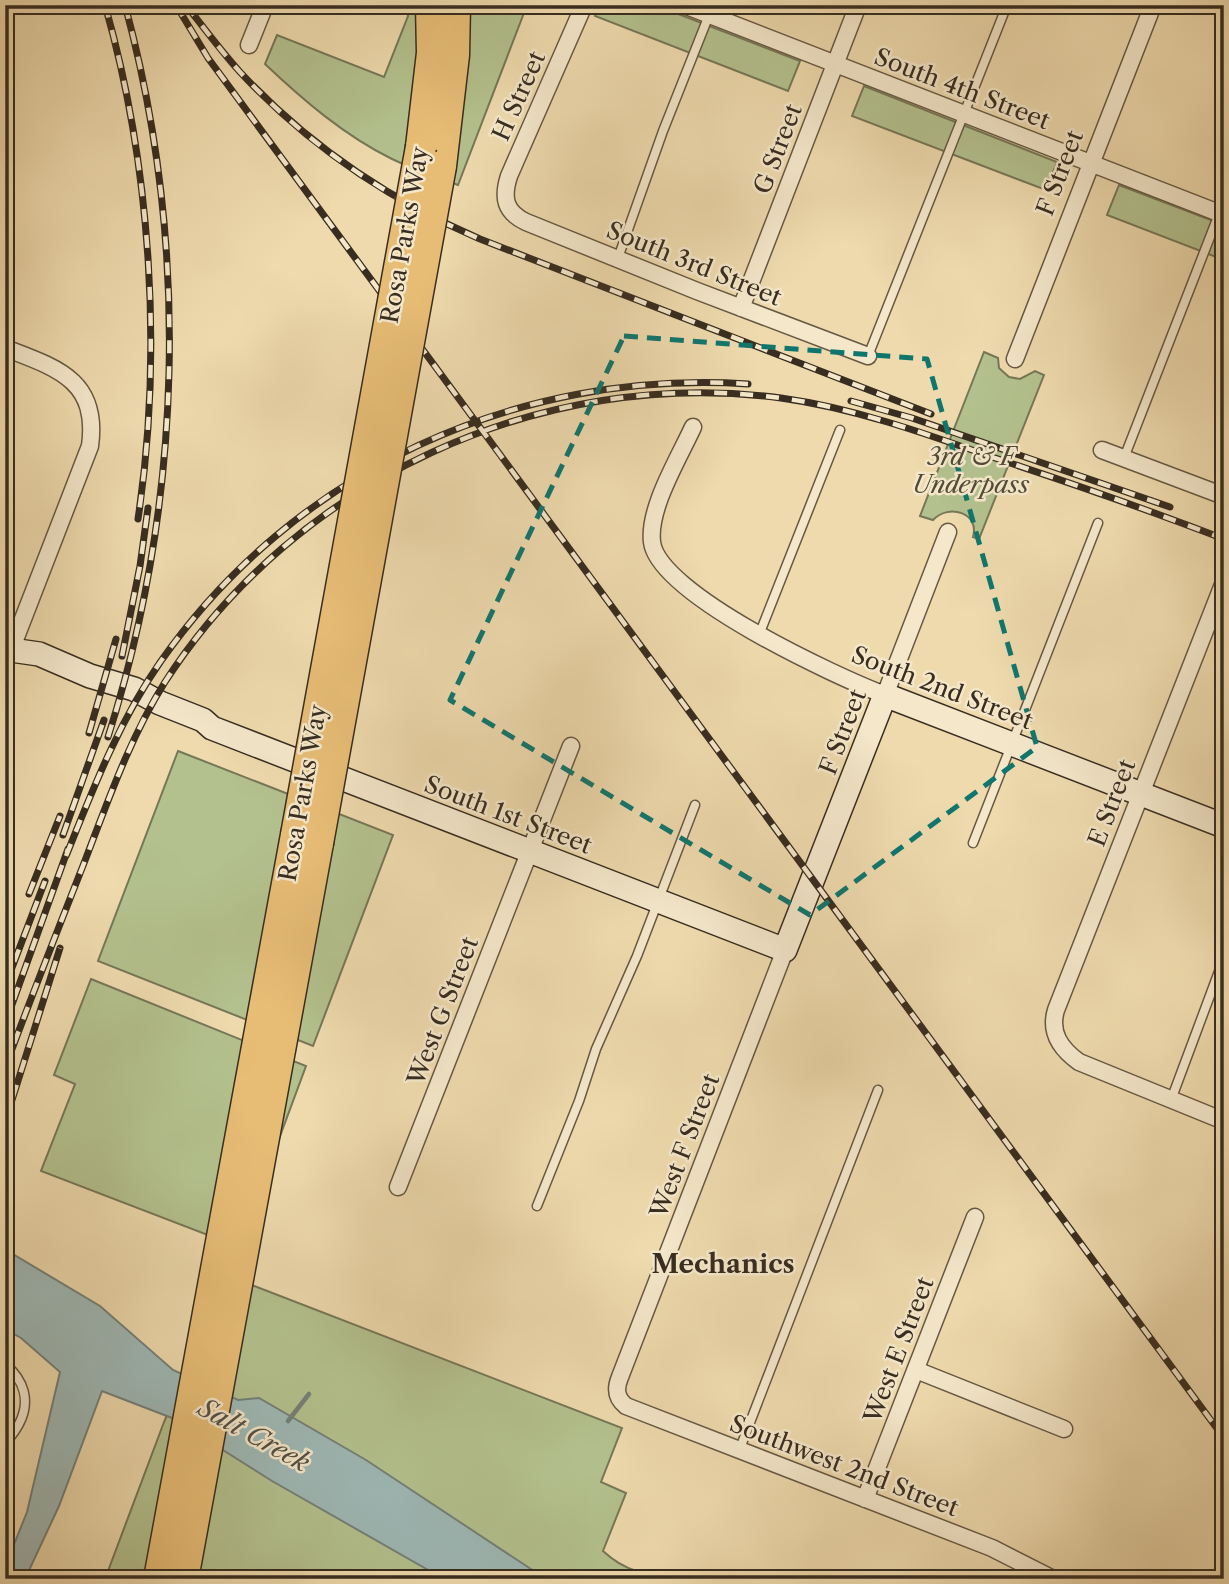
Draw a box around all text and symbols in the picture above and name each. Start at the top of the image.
street label: South 4th Street [870,42,1054,136]
street label: H Street [486,46,551,145]
street label: G Street [747,99,808,198]
street label: F Street [1030,126,1089,220]
street label: Rosa Parks Way [375,144,434,326]
street label: South 3rd Street [603,215,786,312]
park label: 3rd & F Underpass [913,442,1030,499]
street label: South 2nd Street [848,640,1037,736]
street label: F Street [813,685,872,779]
street label: Rosa Parks Way [273,702,332,884]
street label: E Street [1082,755,1142,850]
street label: South 1st Street [420,769,597,860]
street label: West G Street [401,932,484,1090]
street label: West F Street [643,1069,726,1223]
district label: Mechanics [651,1248,795,1280]
street label: West E Street [857,1272,940,1428]
water label: Salt Creek [191,1390,316,1479]
street label: Southwest 2nd Street [726,1409,963,1523]

